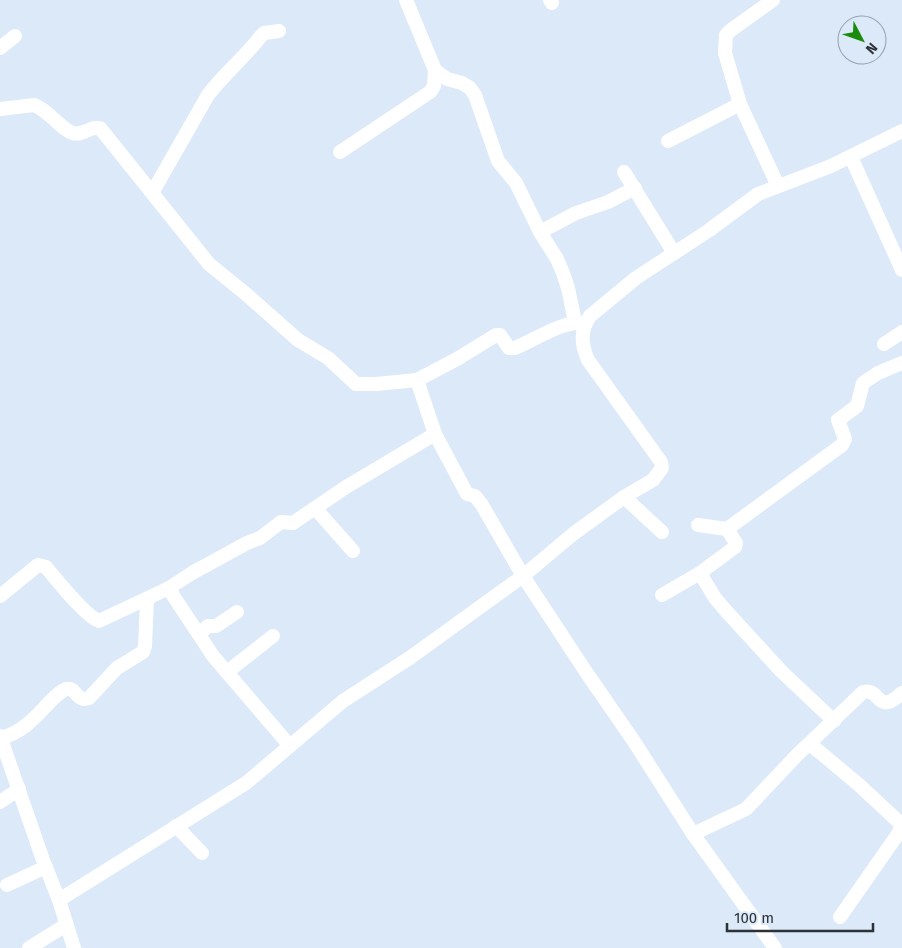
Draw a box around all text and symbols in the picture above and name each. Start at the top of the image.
north arrow [837,15,887,65]
text: N [862,39,881,57]
scale bar [727,900,873,932]
text: 100 m [734,909,774,927]

